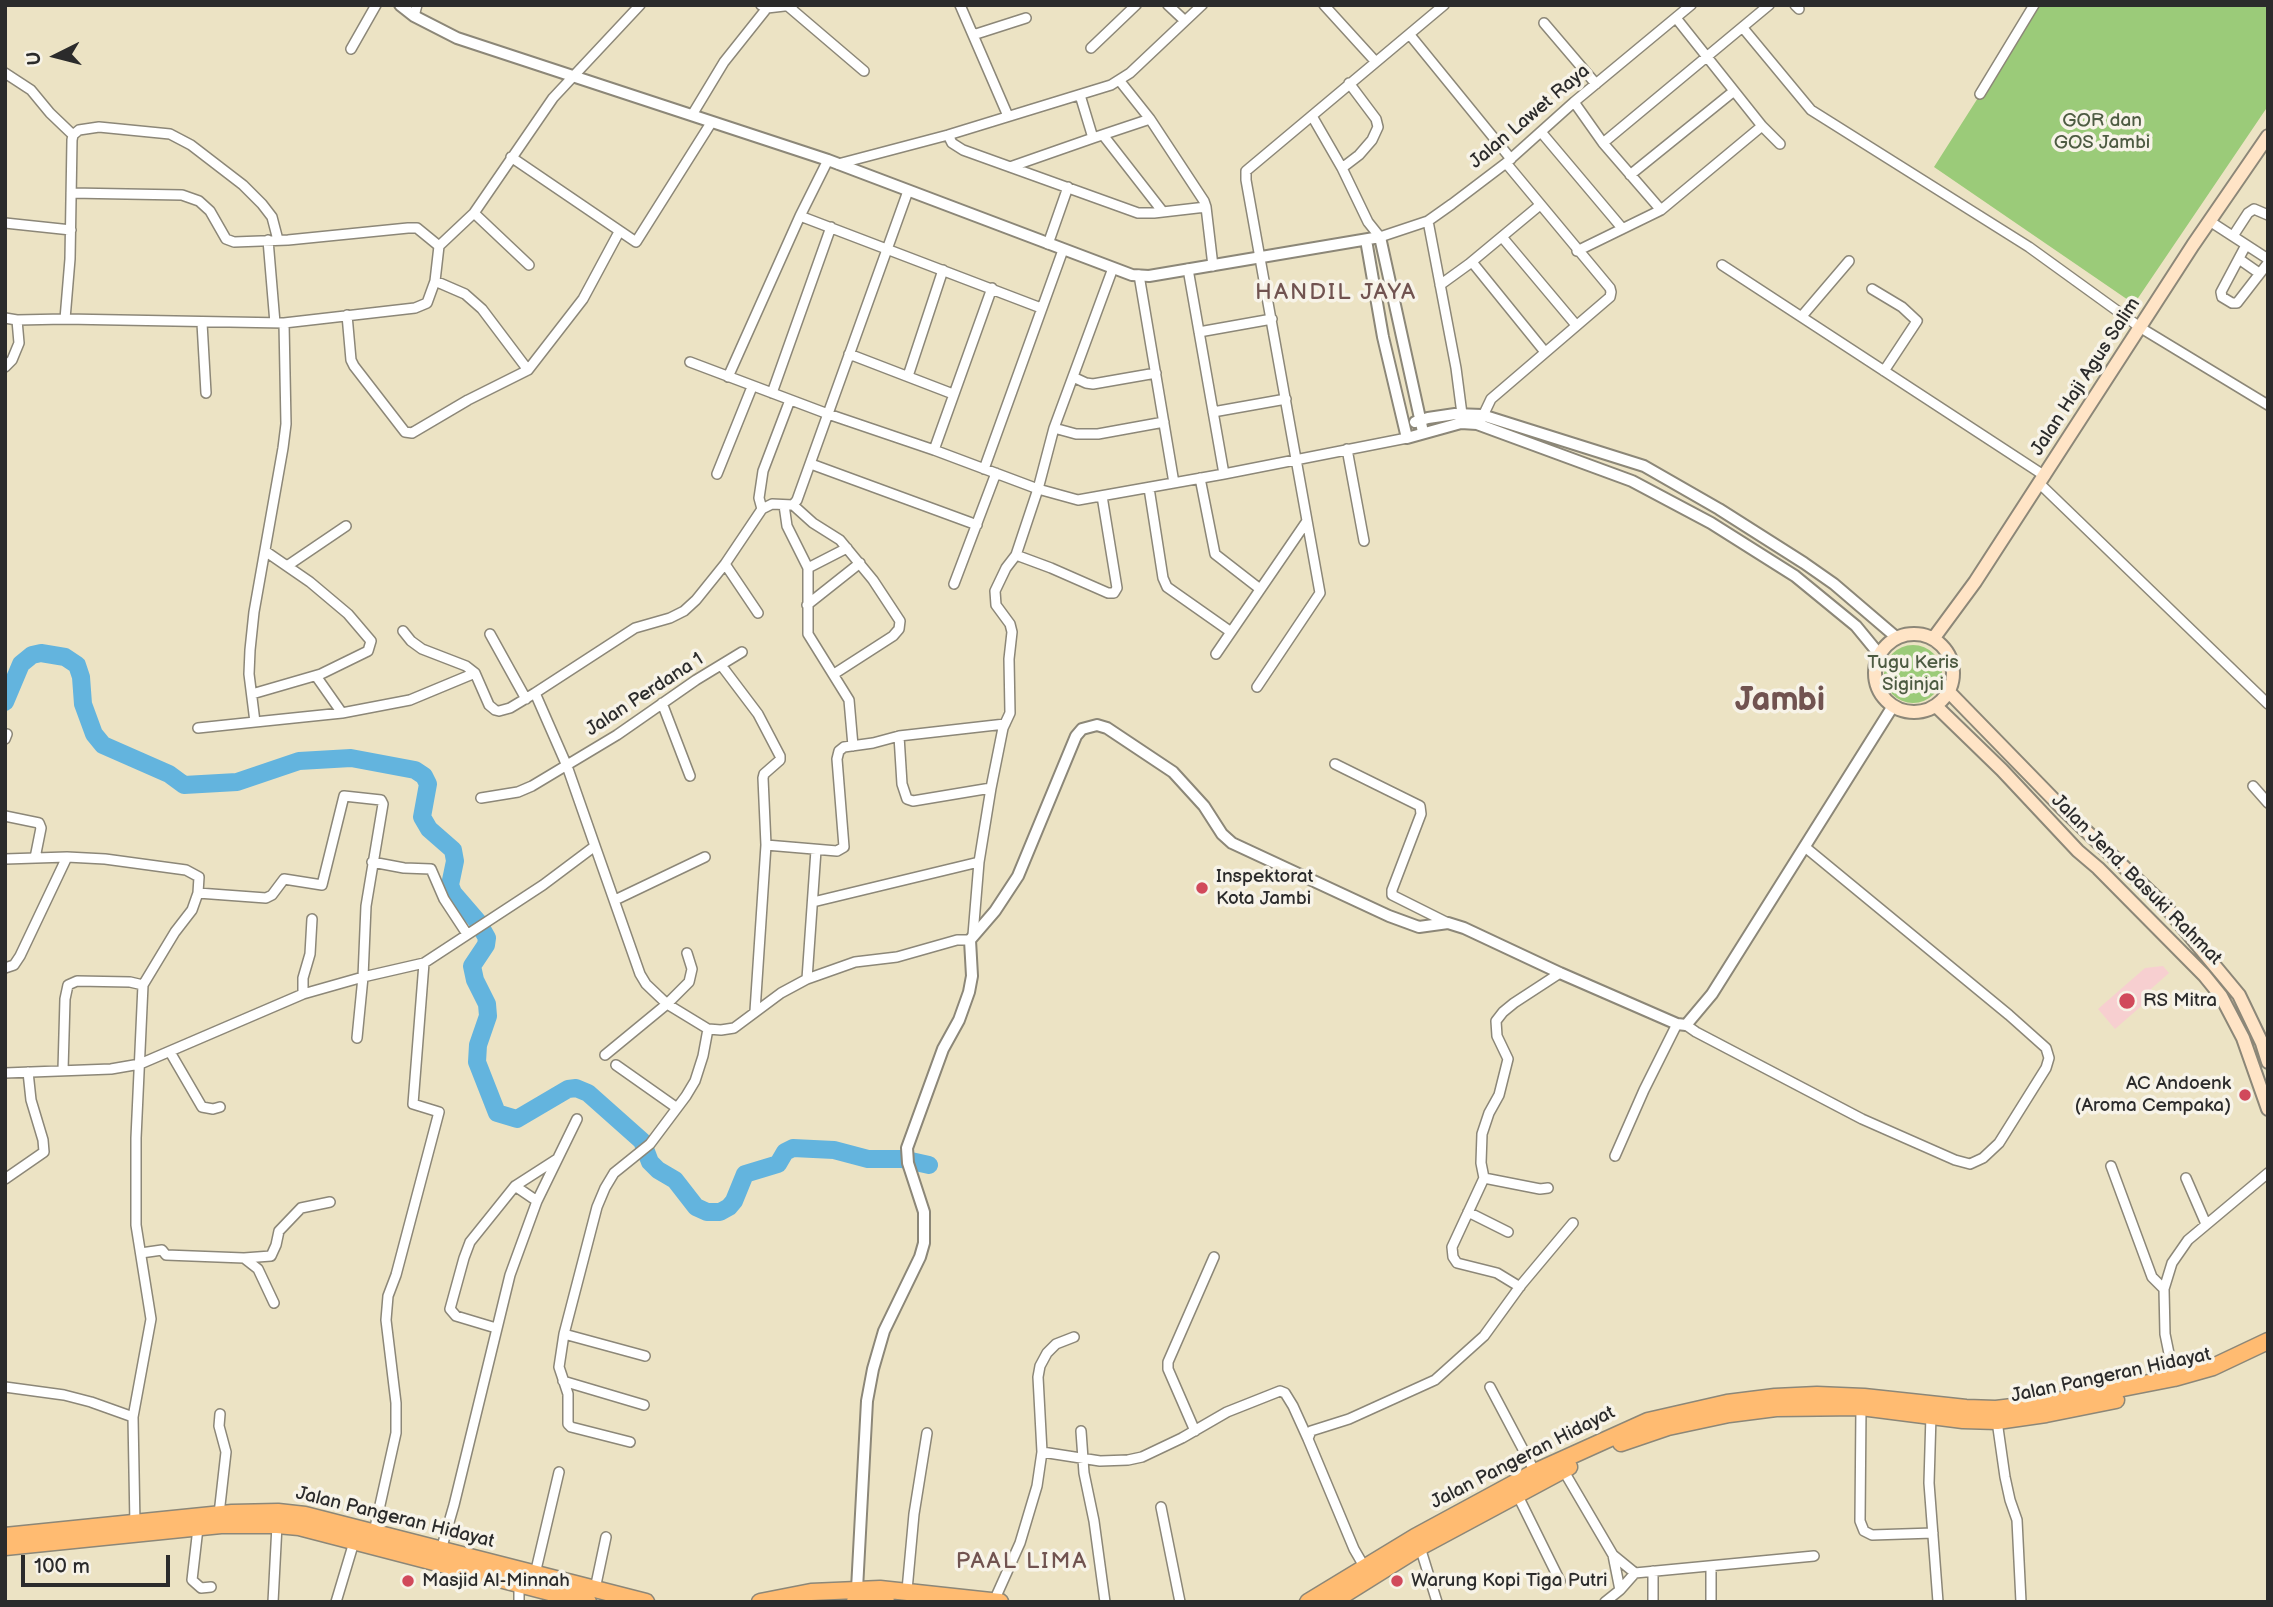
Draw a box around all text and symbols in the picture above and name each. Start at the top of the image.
north arrow [21,21,91,91]
text: U [22,50,47,66]
street label: Jalan Lawet Raya [1465,60,1595,174]
park label: GOR dan GOS Jambi [2054,110,2150,154]
district label: HANDIL JAYA [1256,279,1416,307]
street label: Jalan Haji Agus Salim [2026,294,2146,460]
street label: Jalan Perdana 1 [582,649,708,741]
park label: Tugu Keris Siginjai [1867,652,1959,696]
district label: Jambi [1735,682,1825,722]
street label: Jalan Jend. Basuki Rahmat [2046,790,2226,970]
place label: Inspektorat Kota Jambi [1216,866,1313,910]
marker: Inspektorat Kota Jambi [1194,880,1210,896]
place label: RS Mitra [2143,990,2217,1012]
marker: RS Mitra [2117,991,2137,1011]
place label: AC Andoenk (Aroma Cempaka) [2075,1073,2231,1117]
marker: AC Andoenk (Aroma Cempaka) [2237,1087,2253,1103]
street label: Jalan Pangeran Hidayat [2009,1344,2213,1408]
street label: Jalan Pangeran Hidayat [1427,1402,1619,1514]
street label: Jalan Pangeran Hidayat [293,1482,497,1554]
scale bar [24,1540,173,1584]
district label: PAAL LIMA [957,1548,1087,1576]
text: 100 m [34,1554,90,1579]
place label: Masjid Al-Minnah [422,1570,570,1592]
place label: Warung Kopi Tiga Putri [1411,1570,1607,1592]
marker: Masjid Al-Minnah [400,1573,416,1589]
marker: Warung Kopi Tiga Putri [1389,1573,1405,1589]

